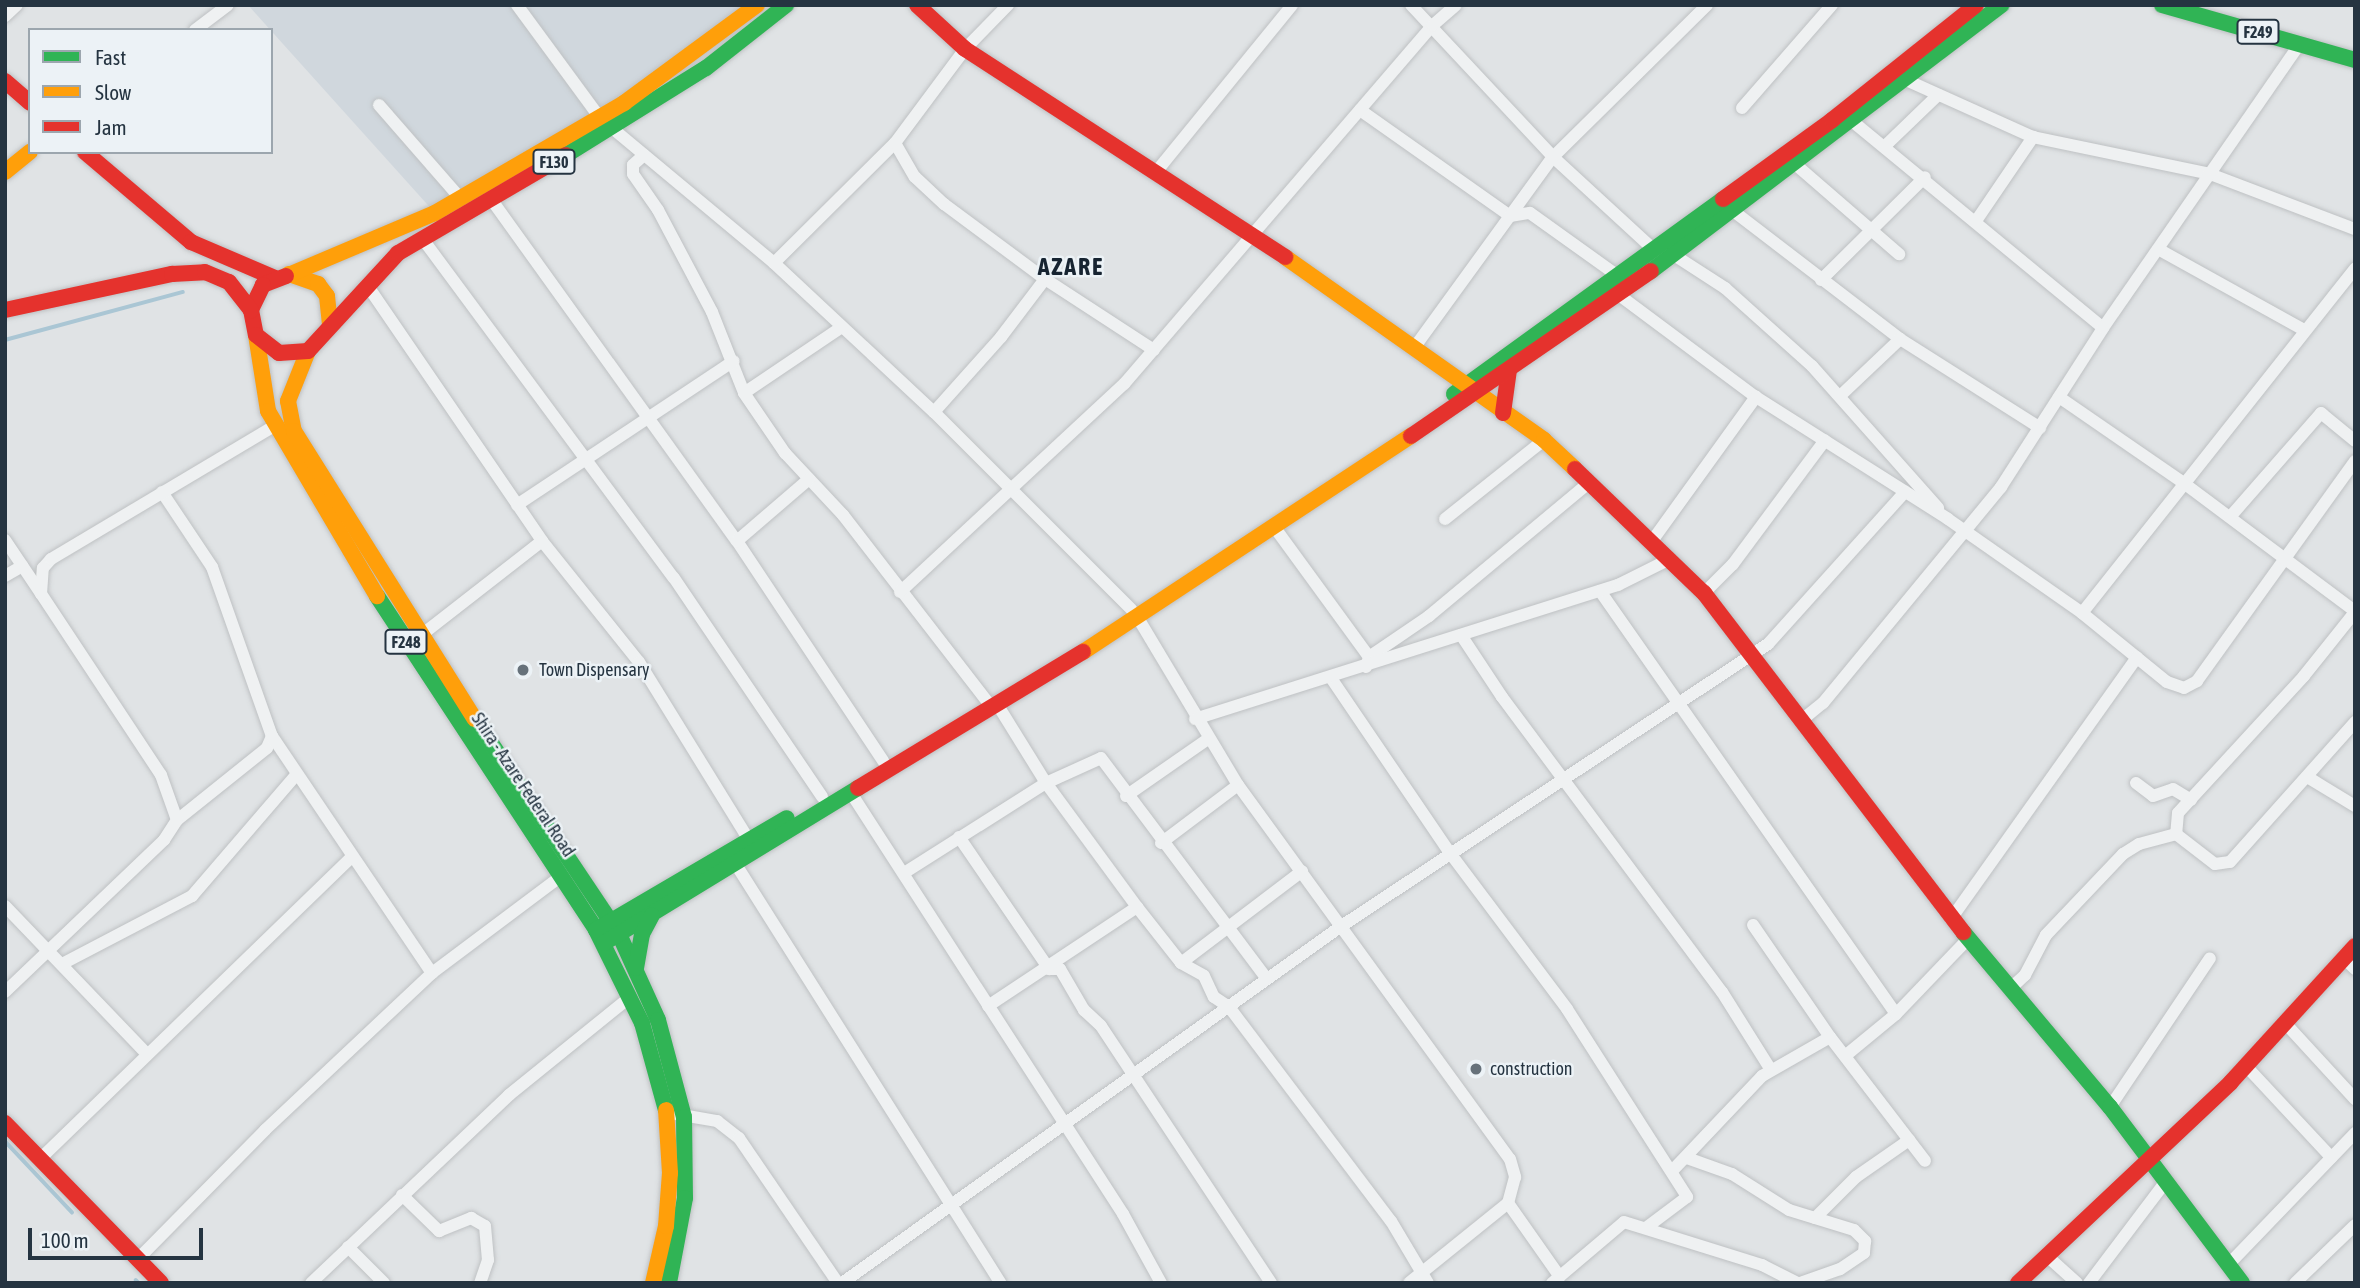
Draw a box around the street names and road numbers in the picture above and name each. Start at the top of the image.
road number: F249 [2235,20,2281,44]
road number: F130 [531,150,577,174]
road number: F248 [383,629,429,654]
street label: Shira - Azare Federal Road [467,709,579,861]

